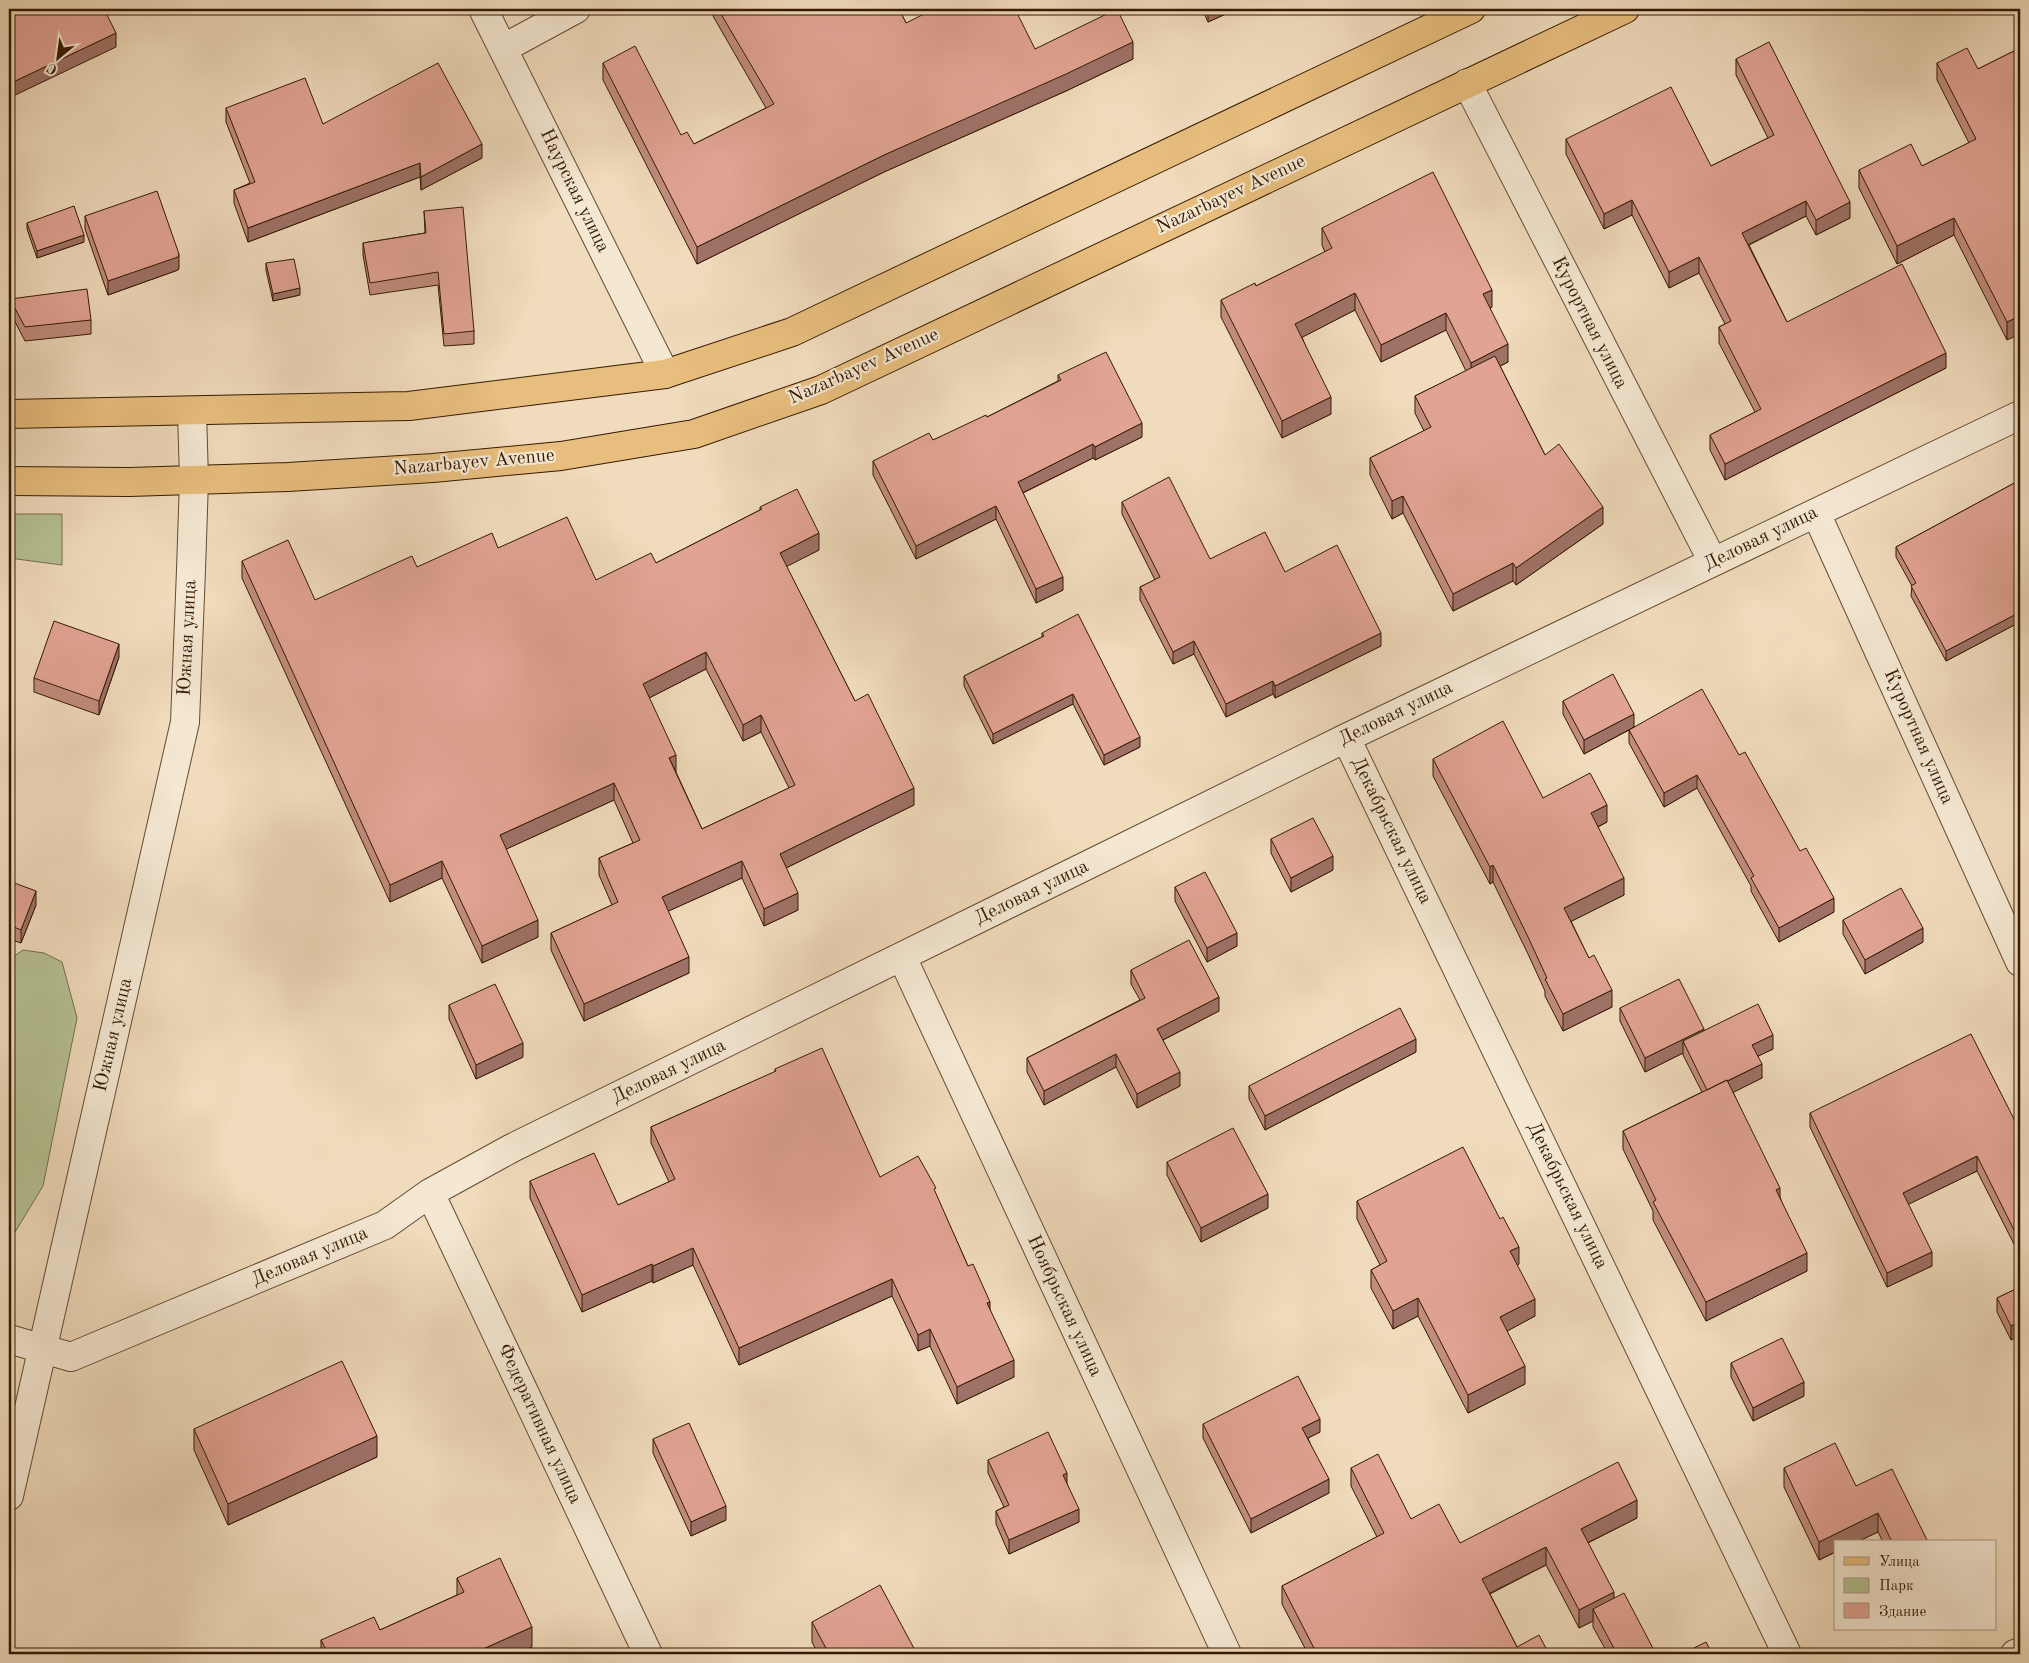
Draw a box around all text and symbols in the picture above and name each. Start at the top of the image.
north arrow [32,32,82,82]
text: С [45,60,60,77]
street label: Наурская улица [536,126,612,257]
street label: Nazarbayev Avenue [1154,152,1308,238]
street label: Курортная улица [1547,254,1631,393]
street label: Nazarbayev Avenue [786,325,942,409]
street label: Nazarbayev Avenue [392,446,556,480]
street label: Деловая улица [1701,503,1821,575]
street label: Южная улица [175,579,201,697]
street label: Курортная улица [1880,667,1957,808]
street label: Деловая улица [1336,678,1456,750]
street label: Декабрьская улица [1347,755,1435,908]
street label: Деловая улица [972,857,1092,929]
street label: Южная улица [92,976,136,1094]
street label: Деловая улица [609,1036,729,1108]
street label: Декабрьская улица [1523,1120,1611,1273]
street label: Деловая улица [249,1224,371,1290]
street label: Ноябрьская улица [1023,1232,1105,1380]
street label: Федеративная улица [494,1341,585,1507]
legend [1834,1540,1996,1630]
text: Улица [1879,1555,1920,1570]
text: Парк [1879,1579,1914,1594]
text: Здание [1879,1605,1926,1620]

